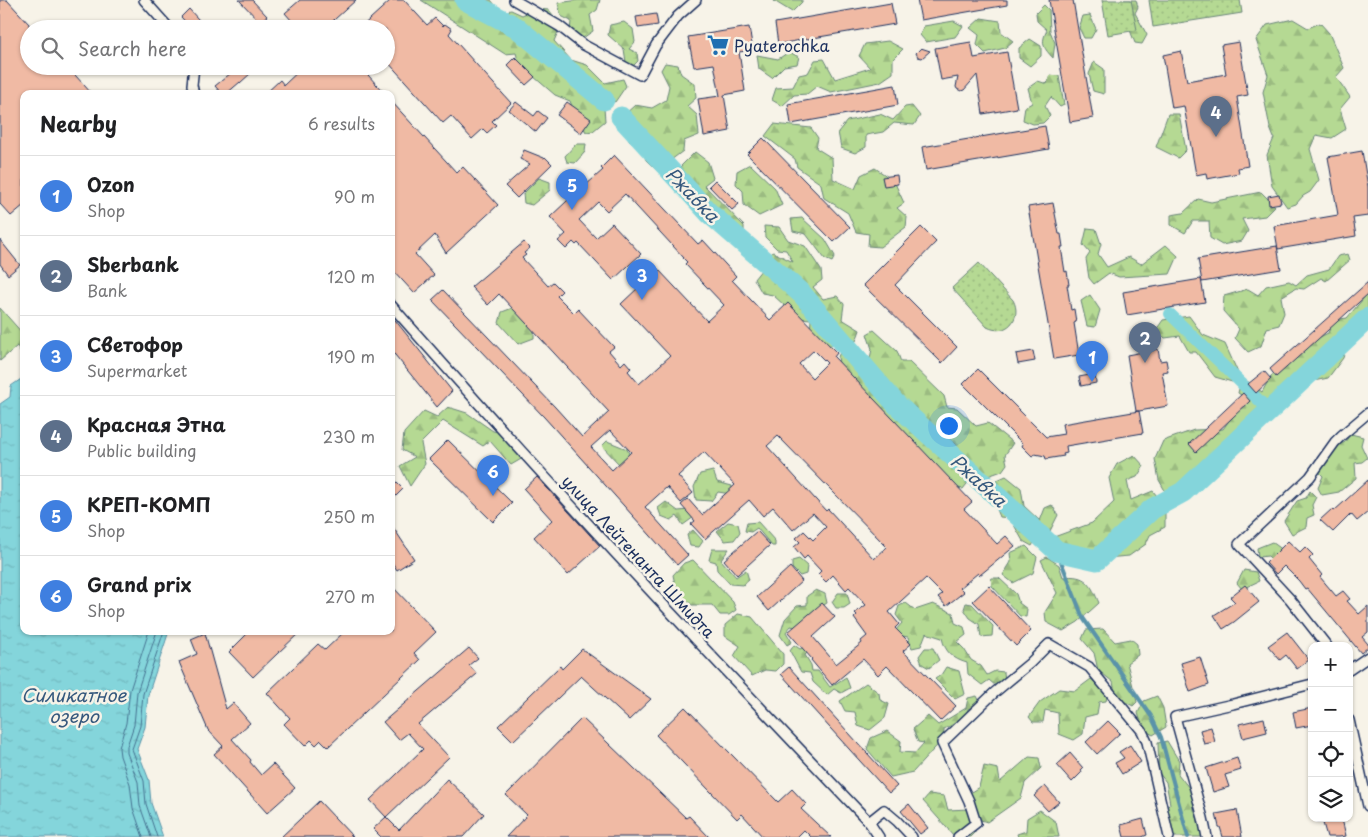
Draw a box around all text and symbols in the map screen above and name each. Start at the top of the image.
search box [20,20,395,75]
supermarket icon: Pyaterochka [705,32,731,58]
place label: Pyaterochka [734,33,829,57]
icon: search [38,34,66,62]
text: Search here [78,34,187,62]
pin: 4 [1200,96,1232,137]
text: Nearby [40,107,117,139]
text: 6 results [308,111,375,135]
water label: Ржавка [660,160,727,228]
pin: 5 [556,169,588,210]
text: Ozon [87,170,135,198]
text: 1 [52,184,60,208]
text: 90 m [334,184,375,208]
text: Shop [87,198,125,222]
text: Sberbank [87,250,179,278]
pin: 3 [626,259,658,300]
text: 2 [50,264,62,288]
text: 120 m [328,264,375,288]
text: Bank [87,278,127,302]
pin: 2 [1129,322,1161,363]
text: Светофор [87,330,183,358]
pin: 1 [1076,341,1108,382]
text: 3 [51,344,61,368]
text: 190 m [327,344,375,368]
text: Supermarket [87,358,187,382]
text: Красная Этна [87,410,226,438]
your location [936,413,962,439]
text: 4 [51,424,61,448]
text: 230 m [323,424,375,448]
text: Public building [87,438,197,462]
water label: Ржавка [945,447,1014,513]
pin: 6 [477,455,509,496]
street label: улица Лейтенанта Шмидта [557,469,721,643]
text: КРЕП-КОМП [87,490,211,518]
text: 5 [51,504,61,528]
text: 250 m [324,504,375,528]
text: Shop [87,518,125,542]
text: Grand prix [87,570,191,598]
text: 6 [50,584,62,608]
text: 270 m [325,584,375,608]
text: Shop [87,598,125,622]
map controls [1308,642,1353,822]
button: + [1308,642,1353,687]
water label: Силикатное озеро [21,681,128,729]
button: − [1308,687,1353,732]
button: locate [1308,732,1353,777]
button: layers [1308,777,1353,822]

